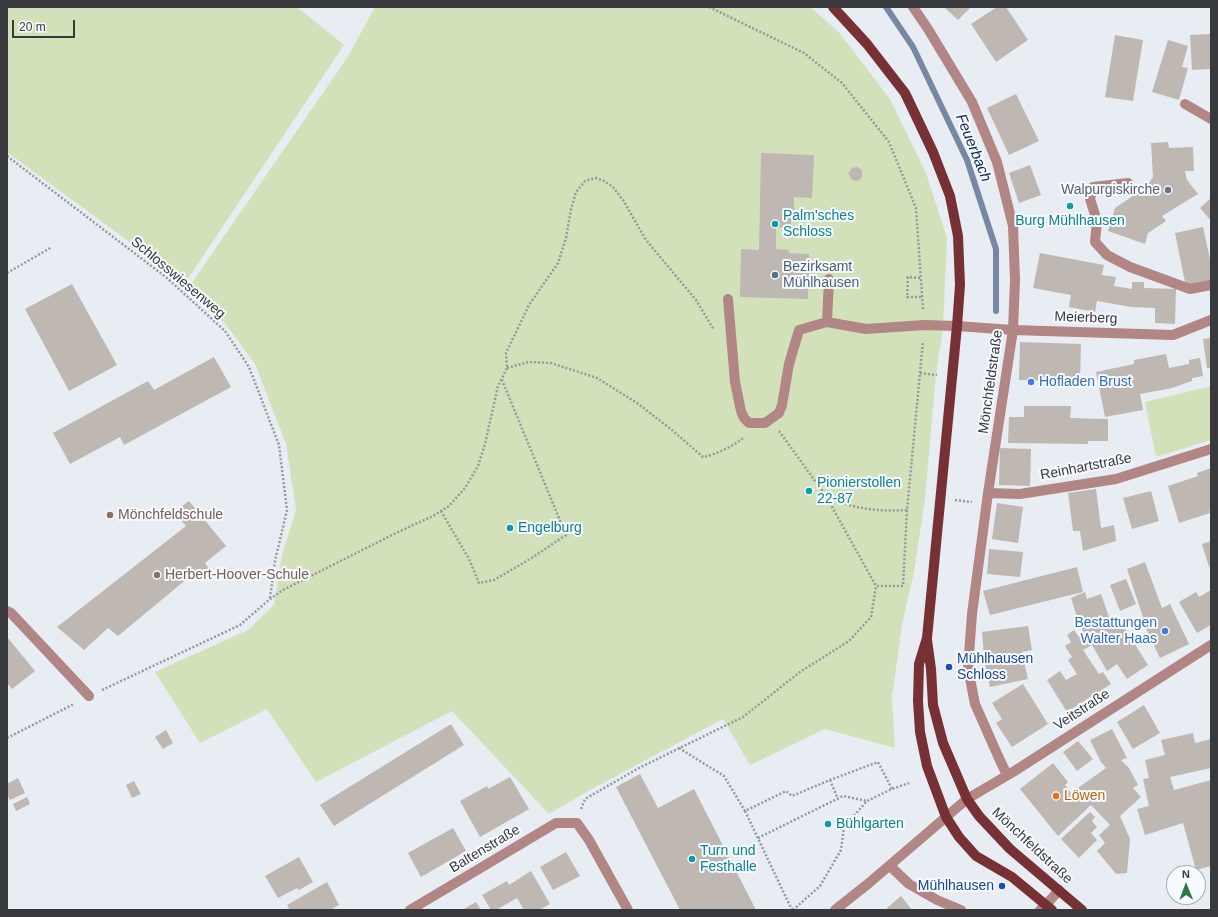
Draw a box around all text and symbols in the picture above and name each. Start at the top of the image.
scale bar [14,12,77,38]
text: 20 m [19,20,46,34]
water label: Feuerbach [951,111,995,185]
place label: Walpurgiskirche [1061,182,1160,198]
marker: Walpurgiskirche [1163,185,1173,195]
marker: Burg Mühlhausen [1065,201,1075,211]
place label: Palm'sches Schloss [783,208,854,240]
place label: Burg Mühlhausen [1015,213,1125,229]
marker: Palm'sches Schloss [770,219,780,229]
street label: Schlosswiesenweg [127,234,229,322]
place label: Bezirksamt Mühlhausen [783,259,859,292]
marker: Bezirksamt Mühlhausen [770,270,780,280]
street label: Meierberg [1054,309,1118,327]
street label: Mönchfeldstraße [975,329,1007,435]
place label: Hofladen Brust [1039,374,1132,390]
marker: Hofladen Brust [1026,377,1036,387]
street label: Reinhartstraße [1039,450,1133,484]
place label: Pionierstollen 22-87 [817,475,901,508]
marker: Pionierstollen 22-87 [804,486,814,496]
place label: Mönchfeldschule [118,507,223,523]
marker: Mönchfeldschule [105,510,115,520]
place label: Engelburg [518,520,582,536]
marker: Engelburg [505,523,515,533]
place label: Herbert-Hoover-Schule [165,567,309,583]
marker: Herbert-Hoover-Schule [152,570,162,580]
place label: Bestattungen Walter Haas [1074,615,1157,648]
marker: Bestattungen Walter Haas [1160,626,1170,636]
place label: Mühlhausen Schloss [957,651,1033,684]
marker: Mühlhausen Schloss [944,662,954,672]
street label: Veitstraße [1051,686,1113,734]
place label: Löwen [1064,788,1105,804]
marker: Löwen [1051,791,1061,801]
street label: Mönchfeldstraße [988,804,1076,888]
place label: Bühlgarten [836,816,904,832]
marker: Bühlgarten [823,819,833,829]
street label: Baltenstraße [447,821,523,877]
place label: Turn und Festhalle [700,843,757,876]
marker: Turn und Festhalle [687,854,697,864]
north arrow [1166,865,1206,905]
text: N [1182,868,1190,880]
place label: Mühlhausen [918,878,994,894]
marker: Mühlhausen [997,881,1007,891]

